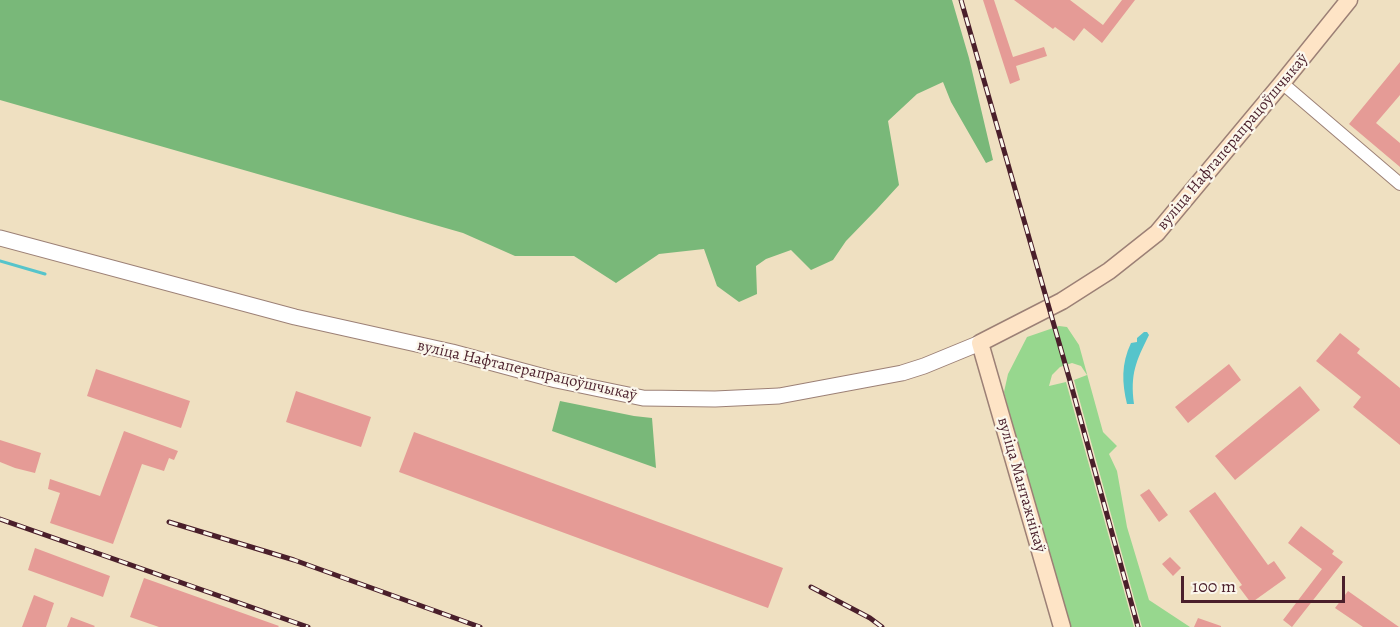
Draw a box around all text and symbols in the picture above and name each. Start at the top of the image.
street label: вуліца Нафтаперапрацоўшчыкаў [1153,50,1313,234]
street label: вуліца Нафтаперапрацоўшчыкаў [415,336,639,406]
street label: вуліца Мантажнікаў [993,415,1049,555]
scale bar [1184,564,1348,602]
text: 100 m [1192,574,1236,598]

